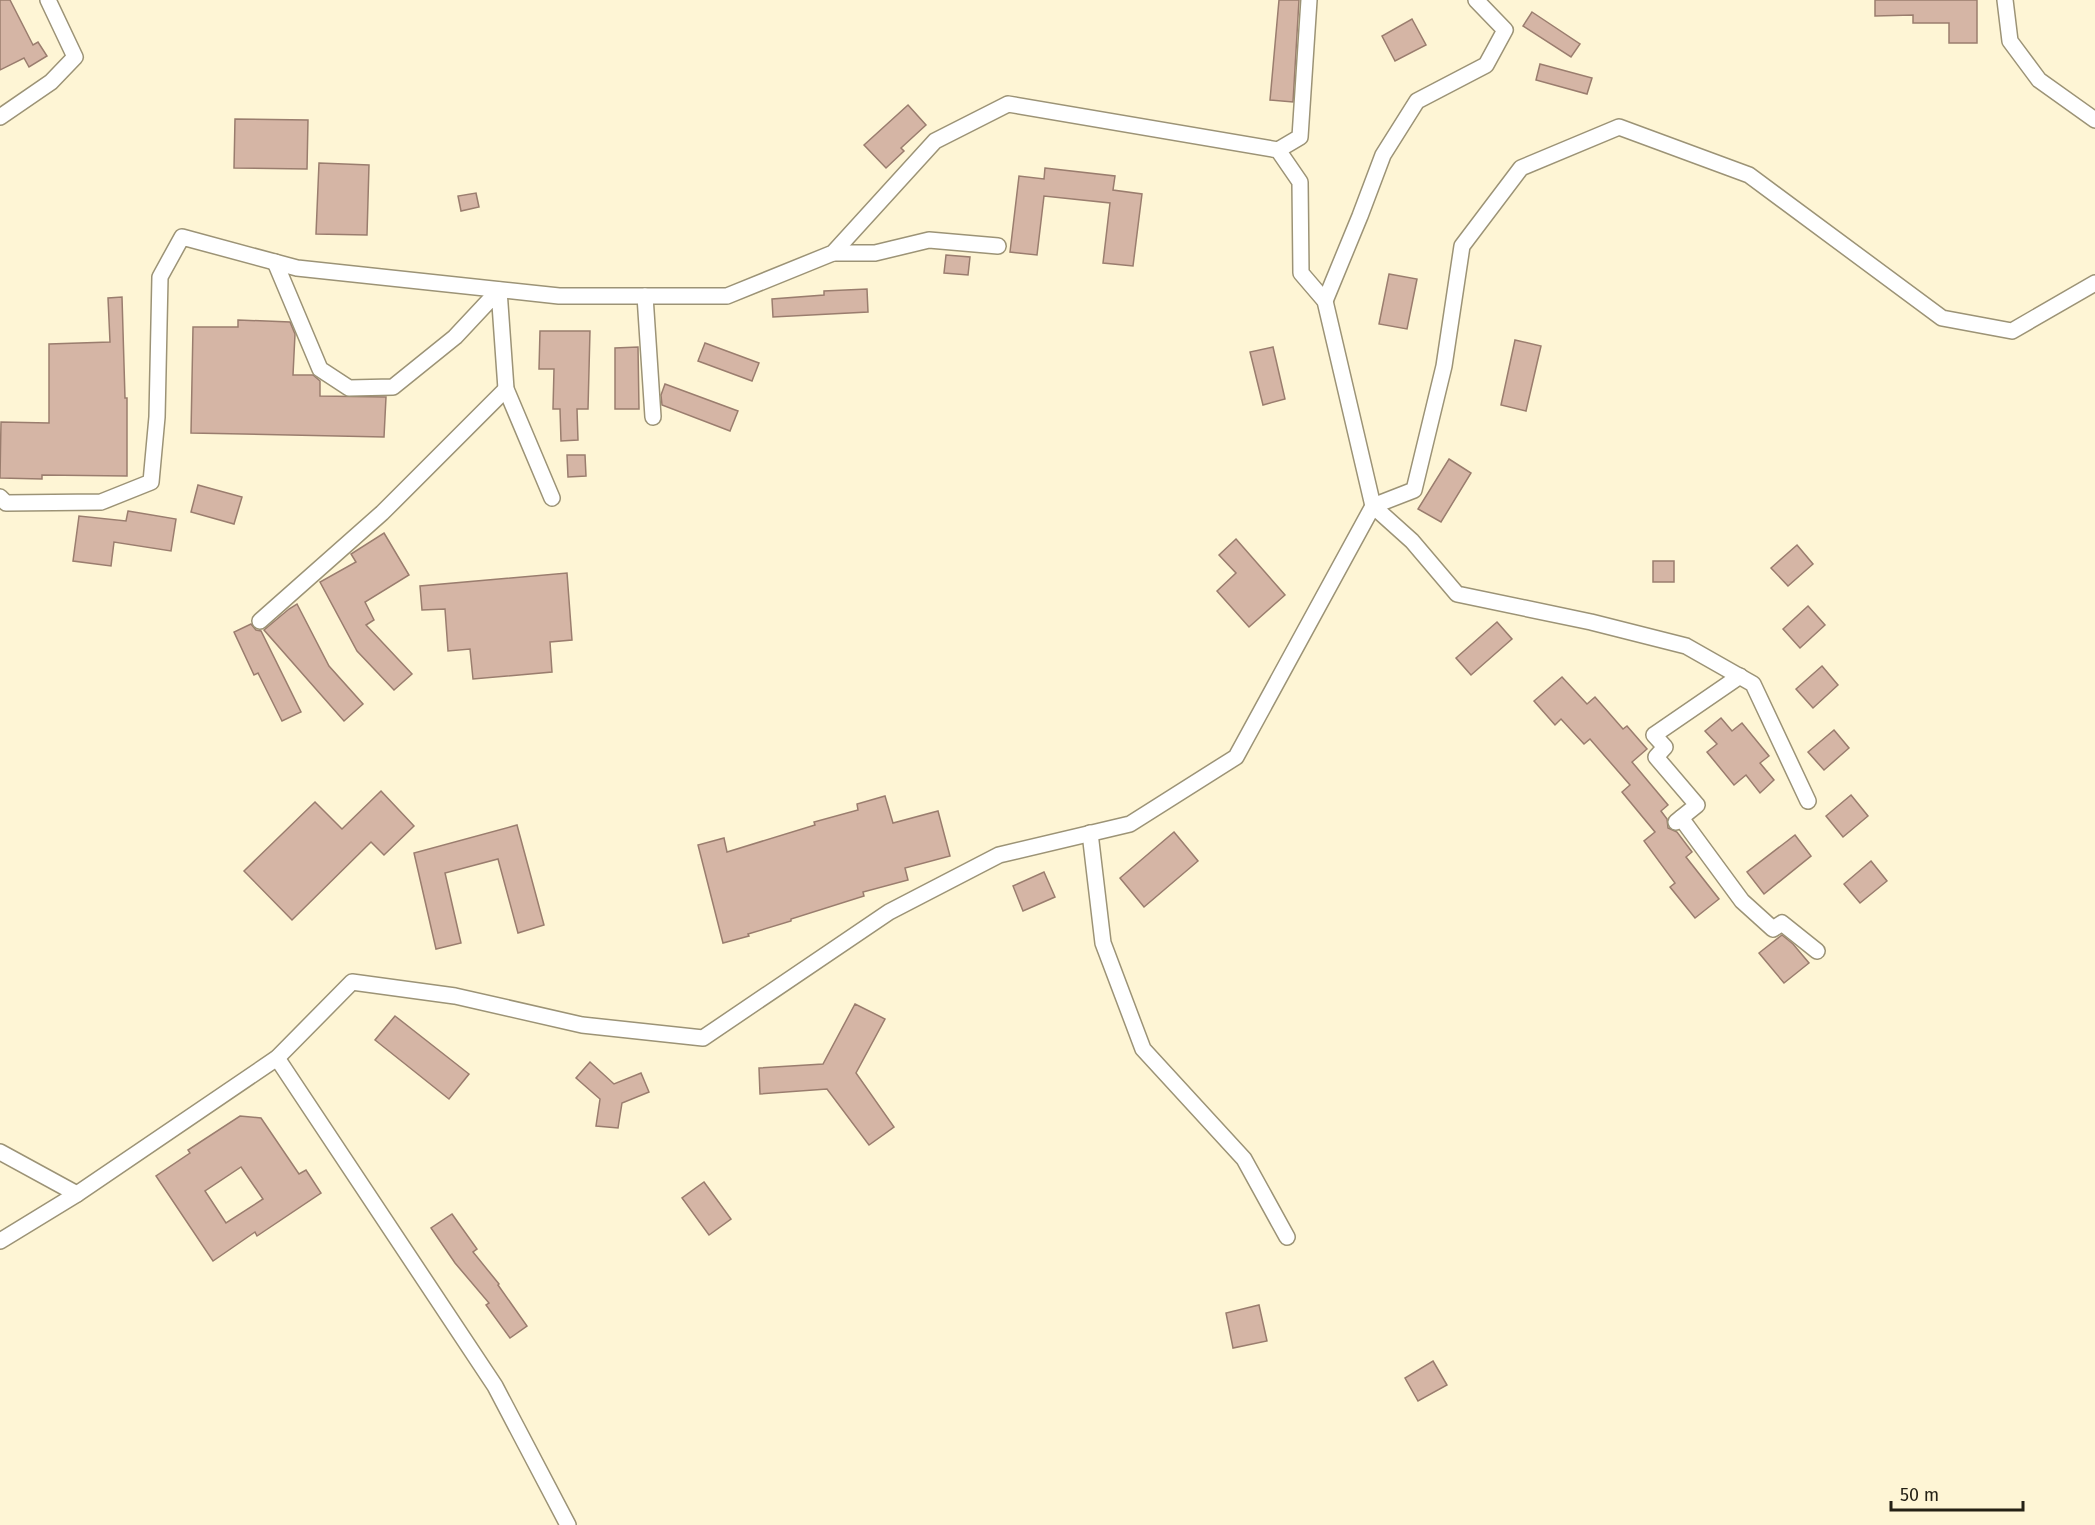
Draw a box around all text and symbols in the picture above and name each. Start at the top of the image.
scale bar [1891,1474,2023,1512]
text: 50 m [1900,1484,1939,1506]

